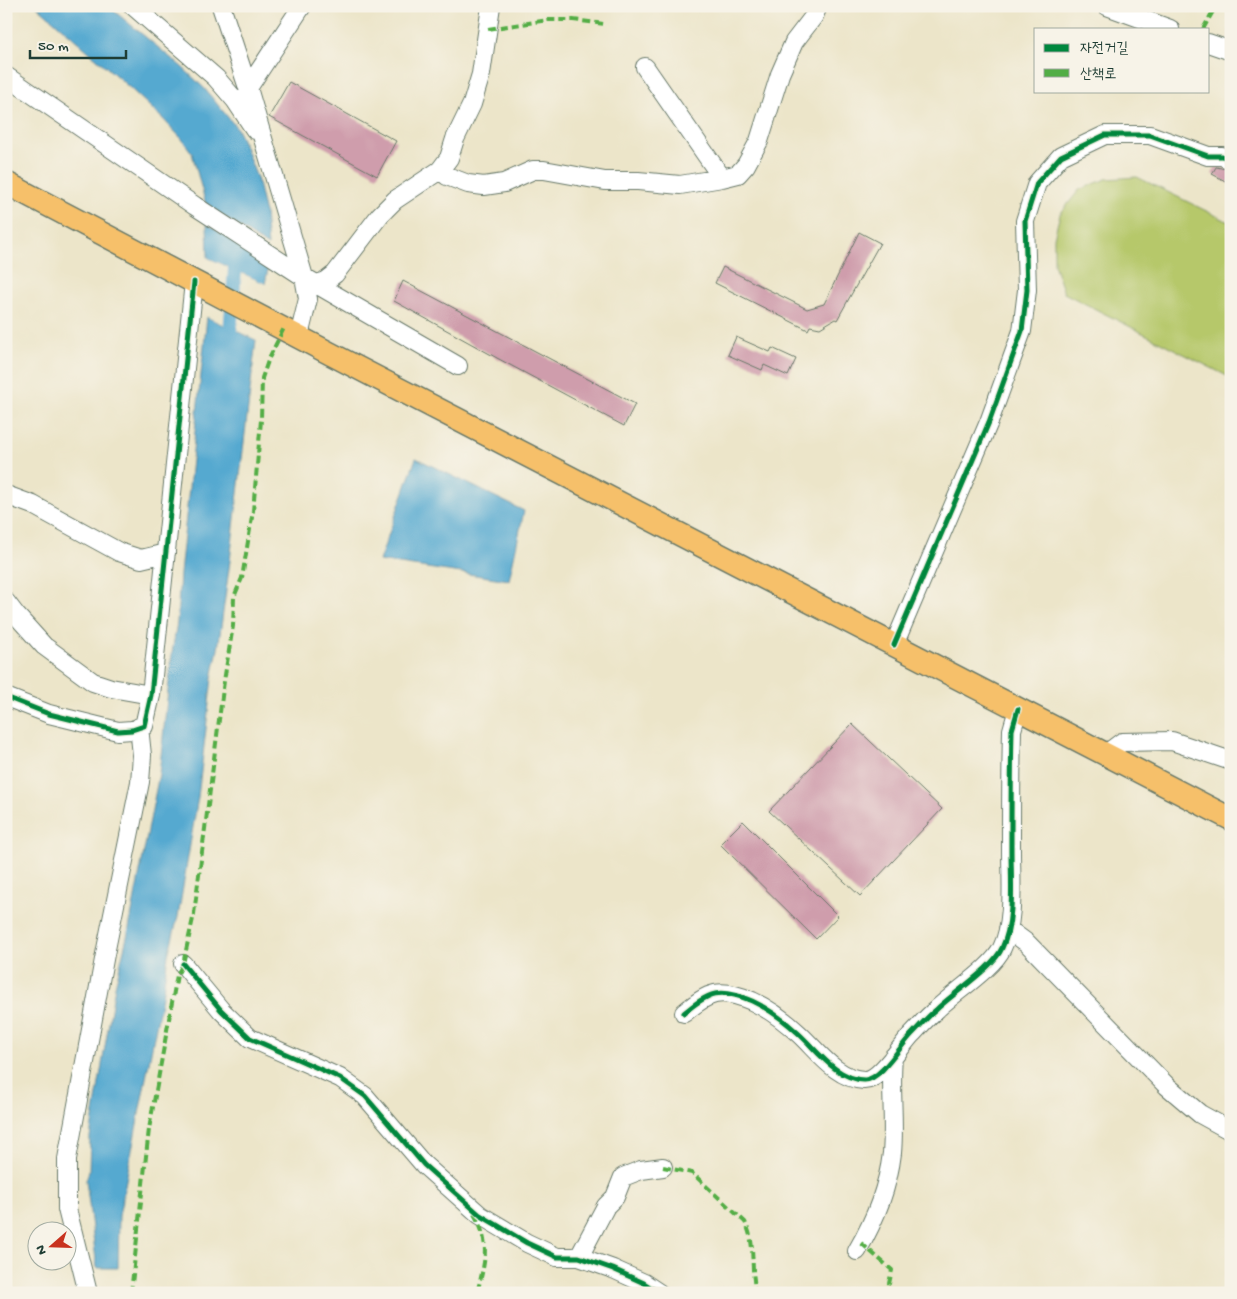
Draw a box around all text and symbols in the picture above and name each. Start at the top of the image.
scale bar [30,28,126,60]
legend [1034,28,1210,92]
text: 50 m [38,38,69,56]
text: 자전거길 [1080,40,1128,58]
text: 산책로 [1080,66,1116,84]
north arrow [28,1222,78,1272]
text: N [33,1242,52,1257]

